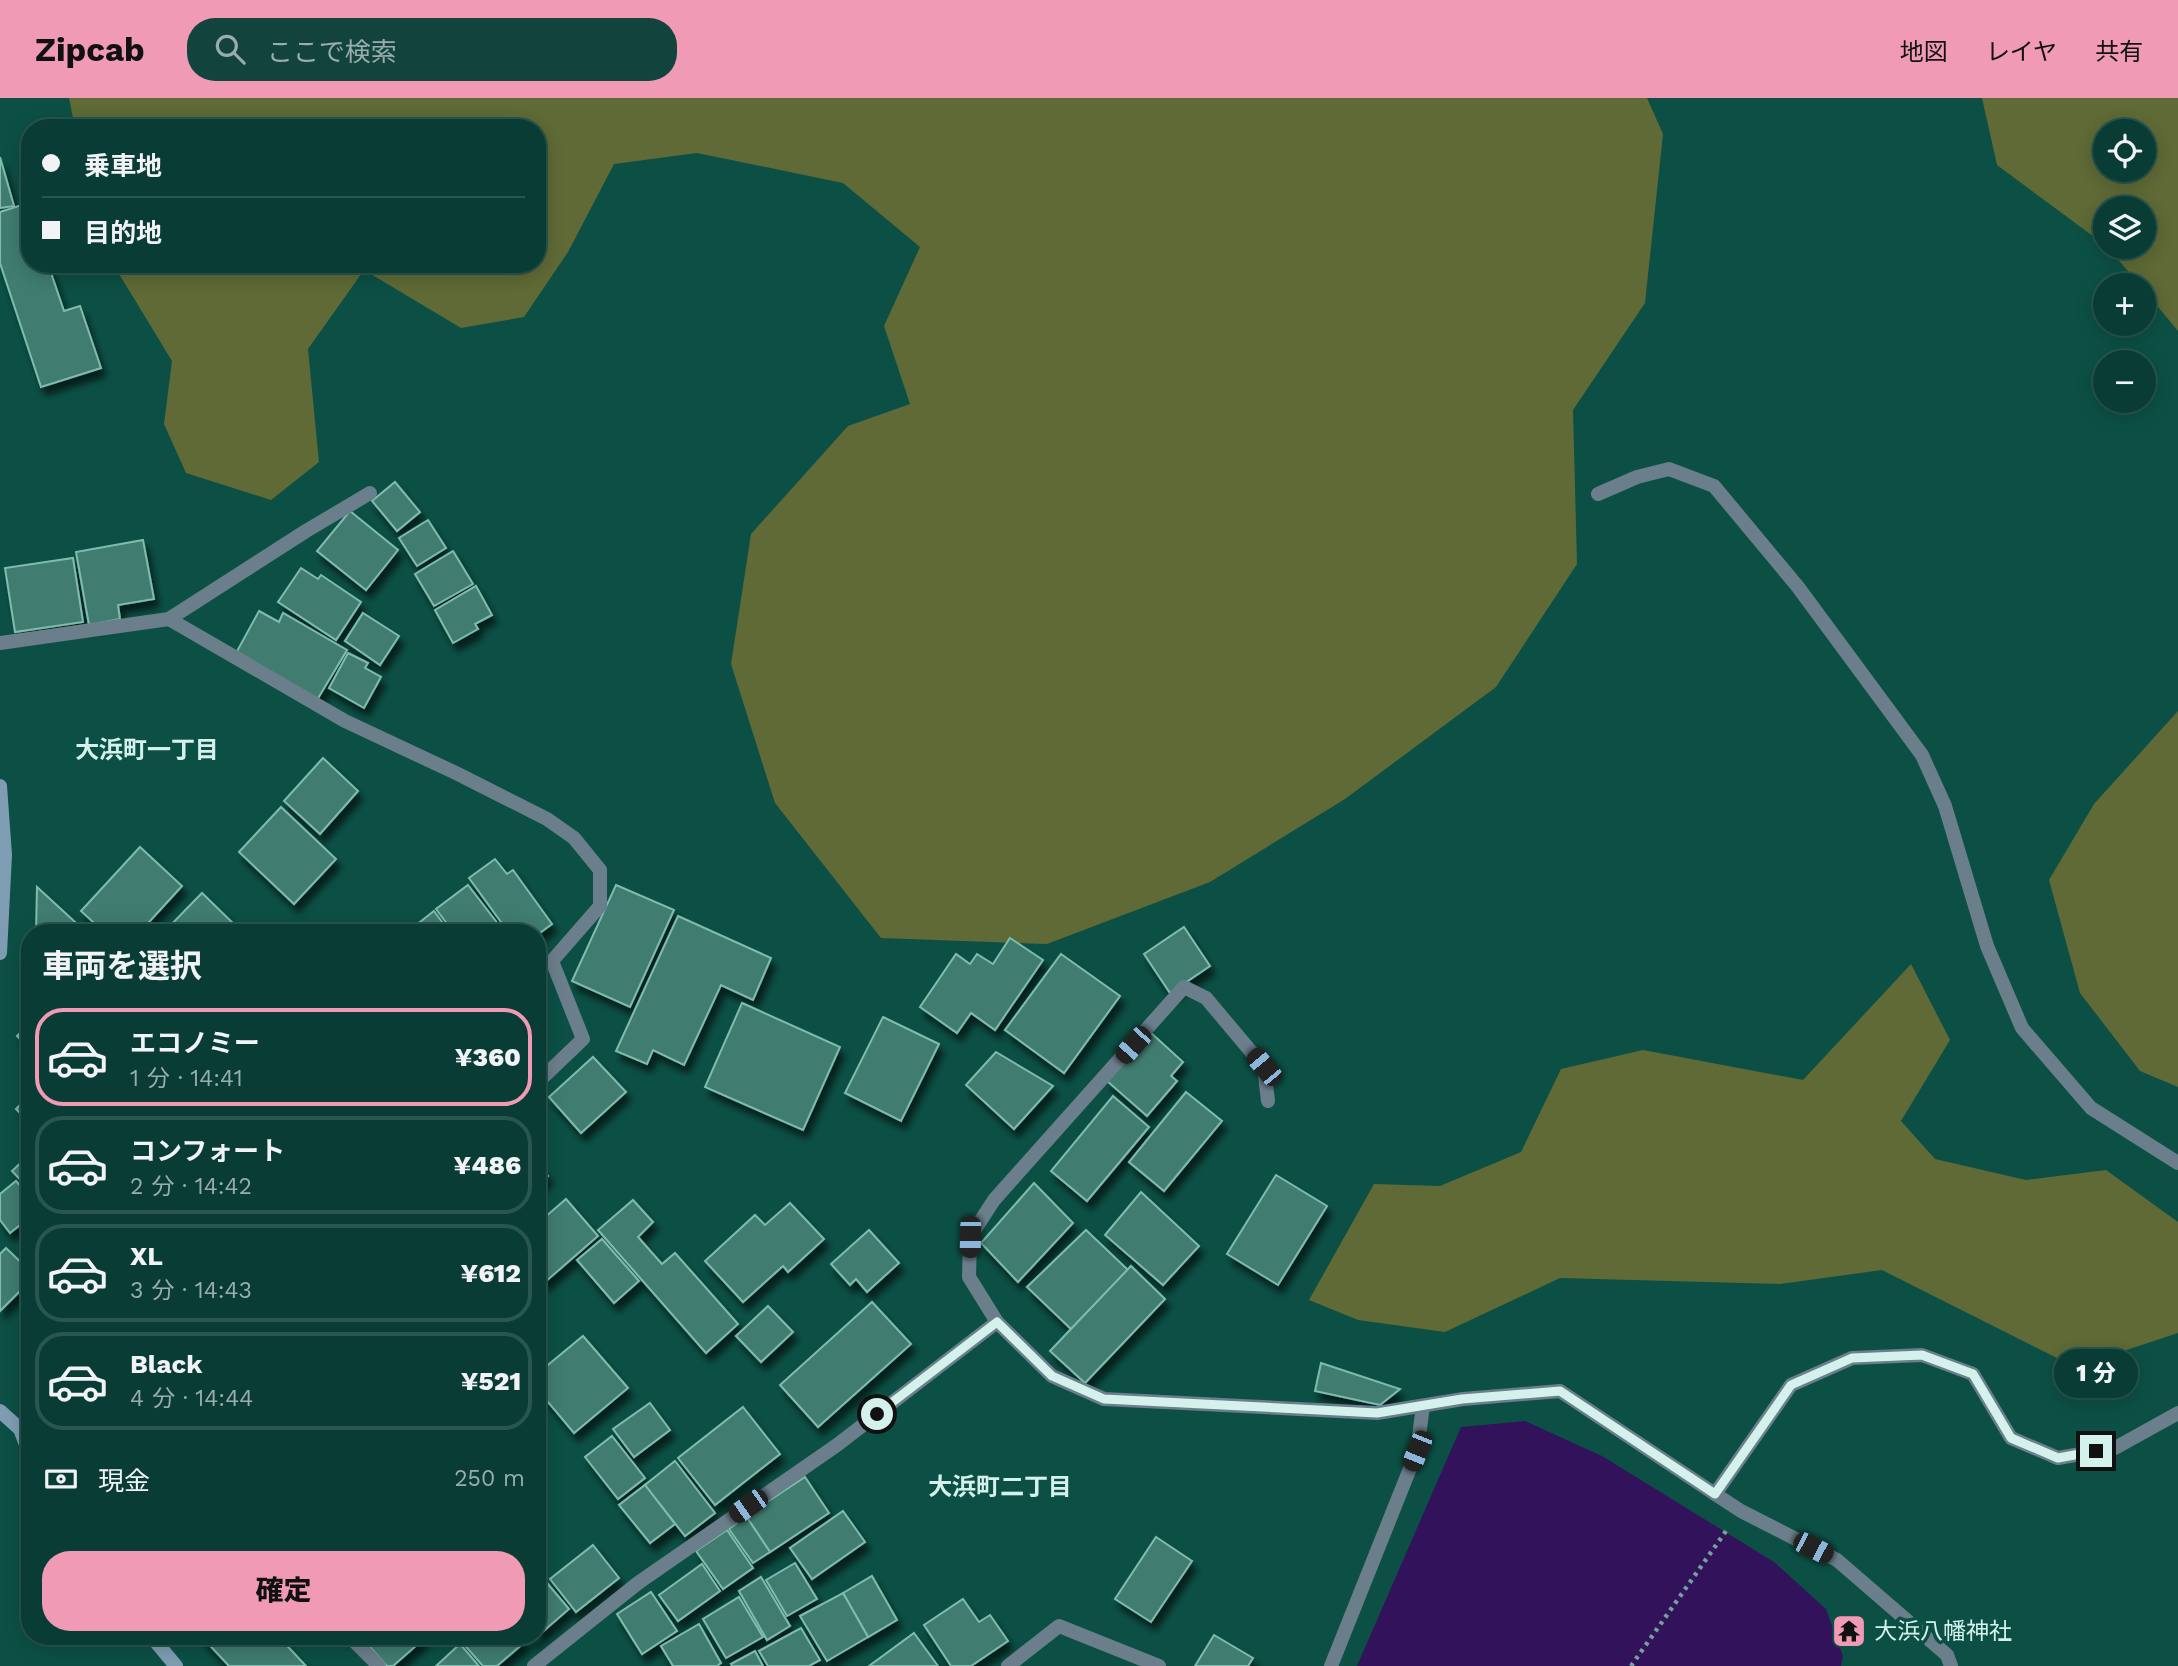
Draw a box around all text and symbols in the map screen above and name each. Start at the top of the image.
search box [187,18,677,81]
text: Zipcab [35,30,145,69]
icon: search [211,30,249,68]
text: ここで検索 [267,37,397,67]
text: 地図 [1900,38,1948,66]
text: レイヤ [1986,38,2057,66]
text: 共有 [2095,38,2143,66]
map controls [2093,119,2156,413]
button: locate [2093,119,2156,182]
text: 乗車地 [84,151,162,181]
button: layers [2093,196,2156,259]
text: 目的地 [84,218,162,248]
button: + [2093,273,2156,336]
button: − [2093,350,2156,413]
district label: 大浜町一丁目 [75,736,219,764]
text: 車両を選択 [42,947,202,985]
car [1112,1022,1155,1068]
icon: car [46,1026,109,1089]
text: エコノミー [130,1028,260,1058]
text: ¥360 [455,1042,521,1072]
car [1243,1044,1286,1090]
text: 1 分 · 14:41 [130,1065,243,1092]
icon: car [46,1134,109,1197]
text: コンフォート [130,1136,285,1166]
text: ¥486 [454,1150,521,1180]
text: 2 分 · 14:42 [130,1173,252,1200]
car [960,1216,981,1258]
text: XL [130,1241,163,1271]
icon: car [46,1242,109,1305]
text: ¥612 [461,1258,521,1288]
text: 3 分 · 14:43 [130,1277,252,1304]
text: Black [130,1349,202,1379]
icon: car [46,1350,109,1413]
callout: 1 分 [2054,1350,2138,1398]
text: 1 分 [2076,1360,2116,1387]
text: ¥521 [461,1366,521,1396]
text: 4 分 · 14:44 [130,1385,253,1412]
route start [861,1398,893,1430]
car [1400,1428,1435,1474]
route end [2080,1435,2112,1467]
icon: cash [42,1460,80,1498]
text: 250 m [454,1465,525,1492]
text: 現金 [98,1466,150,1496]
district label: 大浜町二丁目 [928,1473,1072,1501]
car [725,1485,772,1527]
car [1790,1529,1837,1567]
button: 確定 [42,1551,525,1631]
temple icon: 大浜八幡神社 [1830,1612,1868,1650]
place label: 大浜八幡神社 [1874,1618,2012,1645]

